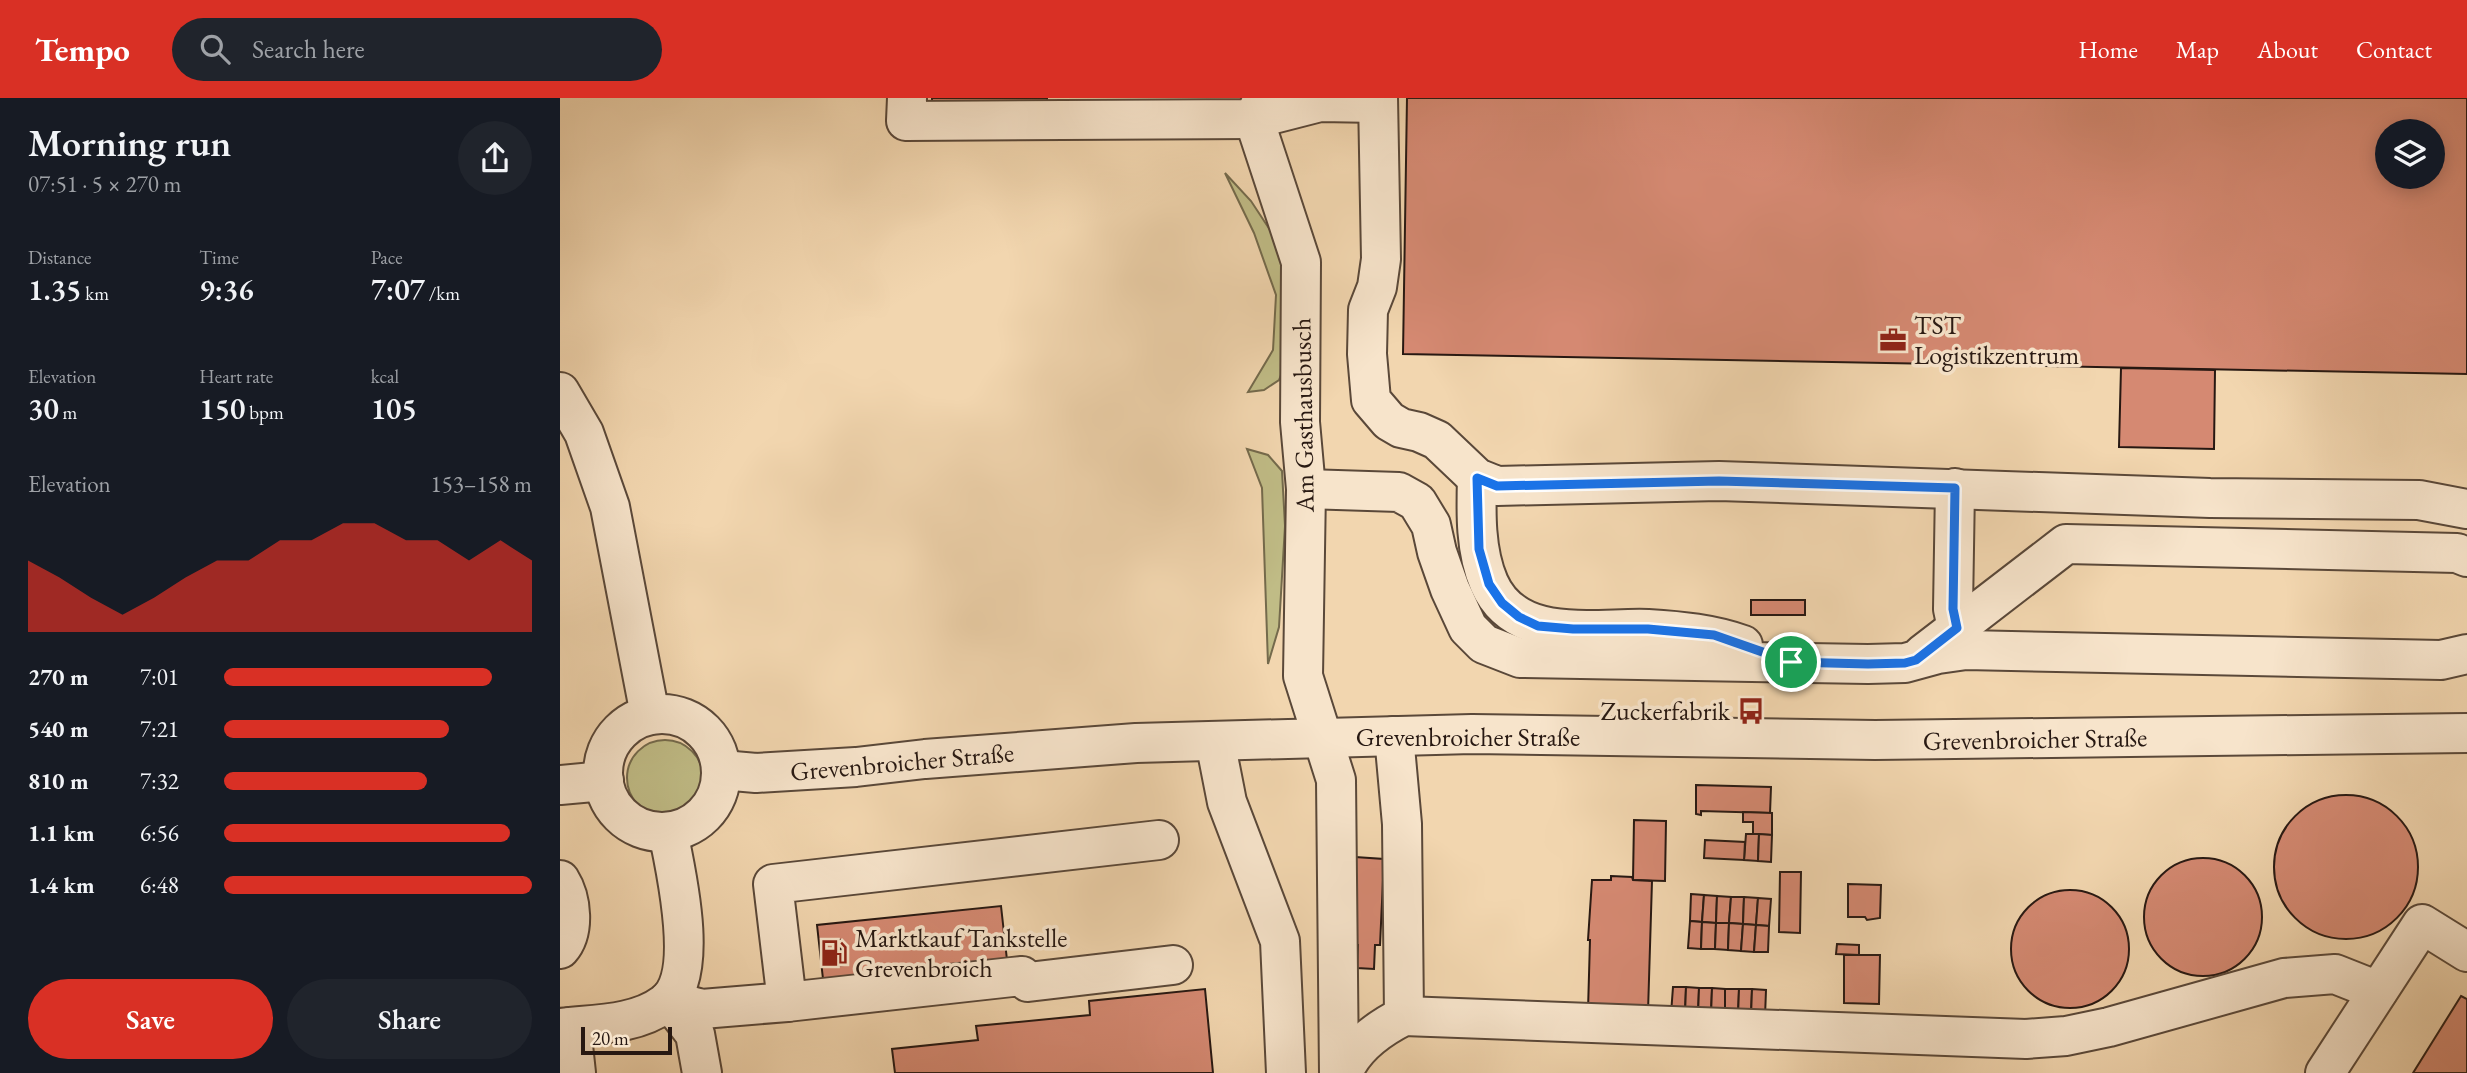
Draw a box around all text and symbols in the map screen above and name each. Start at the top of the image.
search box [172,18,662,81]
text: Tempo [35,28,130,71]
icon: search [196,30,234,68]
text: Search here [252,32,365,66]
text: Home [2078,34,2138,65]
text: Map [2176,34,2219,65]
text: About [2257,34,2318,65]
text: Contact [2356,34,2432,65]
text: Morning run [28,118,231,167]
map controls [2375,119,2445,189]
button: layers [2375,119,2445,189]
button: share [458,121,532,195]
text: 07:51 · 5 × 270 m [28,169,181,199]
text: Distance [28,245,91,270]
text: Time [199,245,239,270]
text: Pace [371,245,403,270]
text: 1.35 [28,270,81,309]
text: 9:36 [199,270,254,309]
text: 7:07 [371,270,425,309]
text: km [81,281,109,306]
text: /km [425,281,460,306]
place label: TST Logistikzentrum [1914,308,2079,372]
street label: Am Gasthausbusch [1284,317,1322,514]
office icon: TST Logistikzentrum [1878,325,1908,355]
text: Elevation [28,364,96,389]
text: Heart rate [199,364,273,389]
text: kcal [371,364,399,389]
text: 30 [28,389,59,428]
text: 150 [199,389,246,428]
text: 105 [371,389,417,428]
text: m [59,400,77,425]
text: bpm [246,400,284,425]
text: Elevation [28,469,111,499]
text: 153–158 m [431,469,532,499]
pin [1761,632,1821,692]
icon: arrive [1772,643,1810,681]
text: 270 m [28,662,89,692]
text: 7:01 [140,662,179,692]
place label: Zuckerfabrik [1600,694,1731,728]
bus stop icon: Zuckerfabrik [1736,696,1766,726]
text: 540 m [28,714,89,744]
text: 7:21 [140,714,179,744]
street label: Grevenbroicher Straße [1356,720,1580,754]
street label: Grevenbroicher Straße [1923,720,2147,758]
street label: Grevenbroicher Straße [789,735,1015,789]
text: 810 m [28,766,89,796]
text: 7:32 [140,766,179,796]
text: 1.1 km [28,818,95,848]
text: 6:56 [140,818,179,848]
text: 1.4 km [28,870,95,900]
text: 6:48 [140,870,179,900]
place label: Marktkauf Tankstelle Grevenbroich [855,921,1067,985]
fuel station icon: Marktkauf Tankstelle Grevenbroich [819,938,849,968]
button: Save [28,979,273,1059]
button: Share [287,979,532,1059]
scale bar [581,1024,672,1056]
text: 20 m [592,1026,629,1051]

